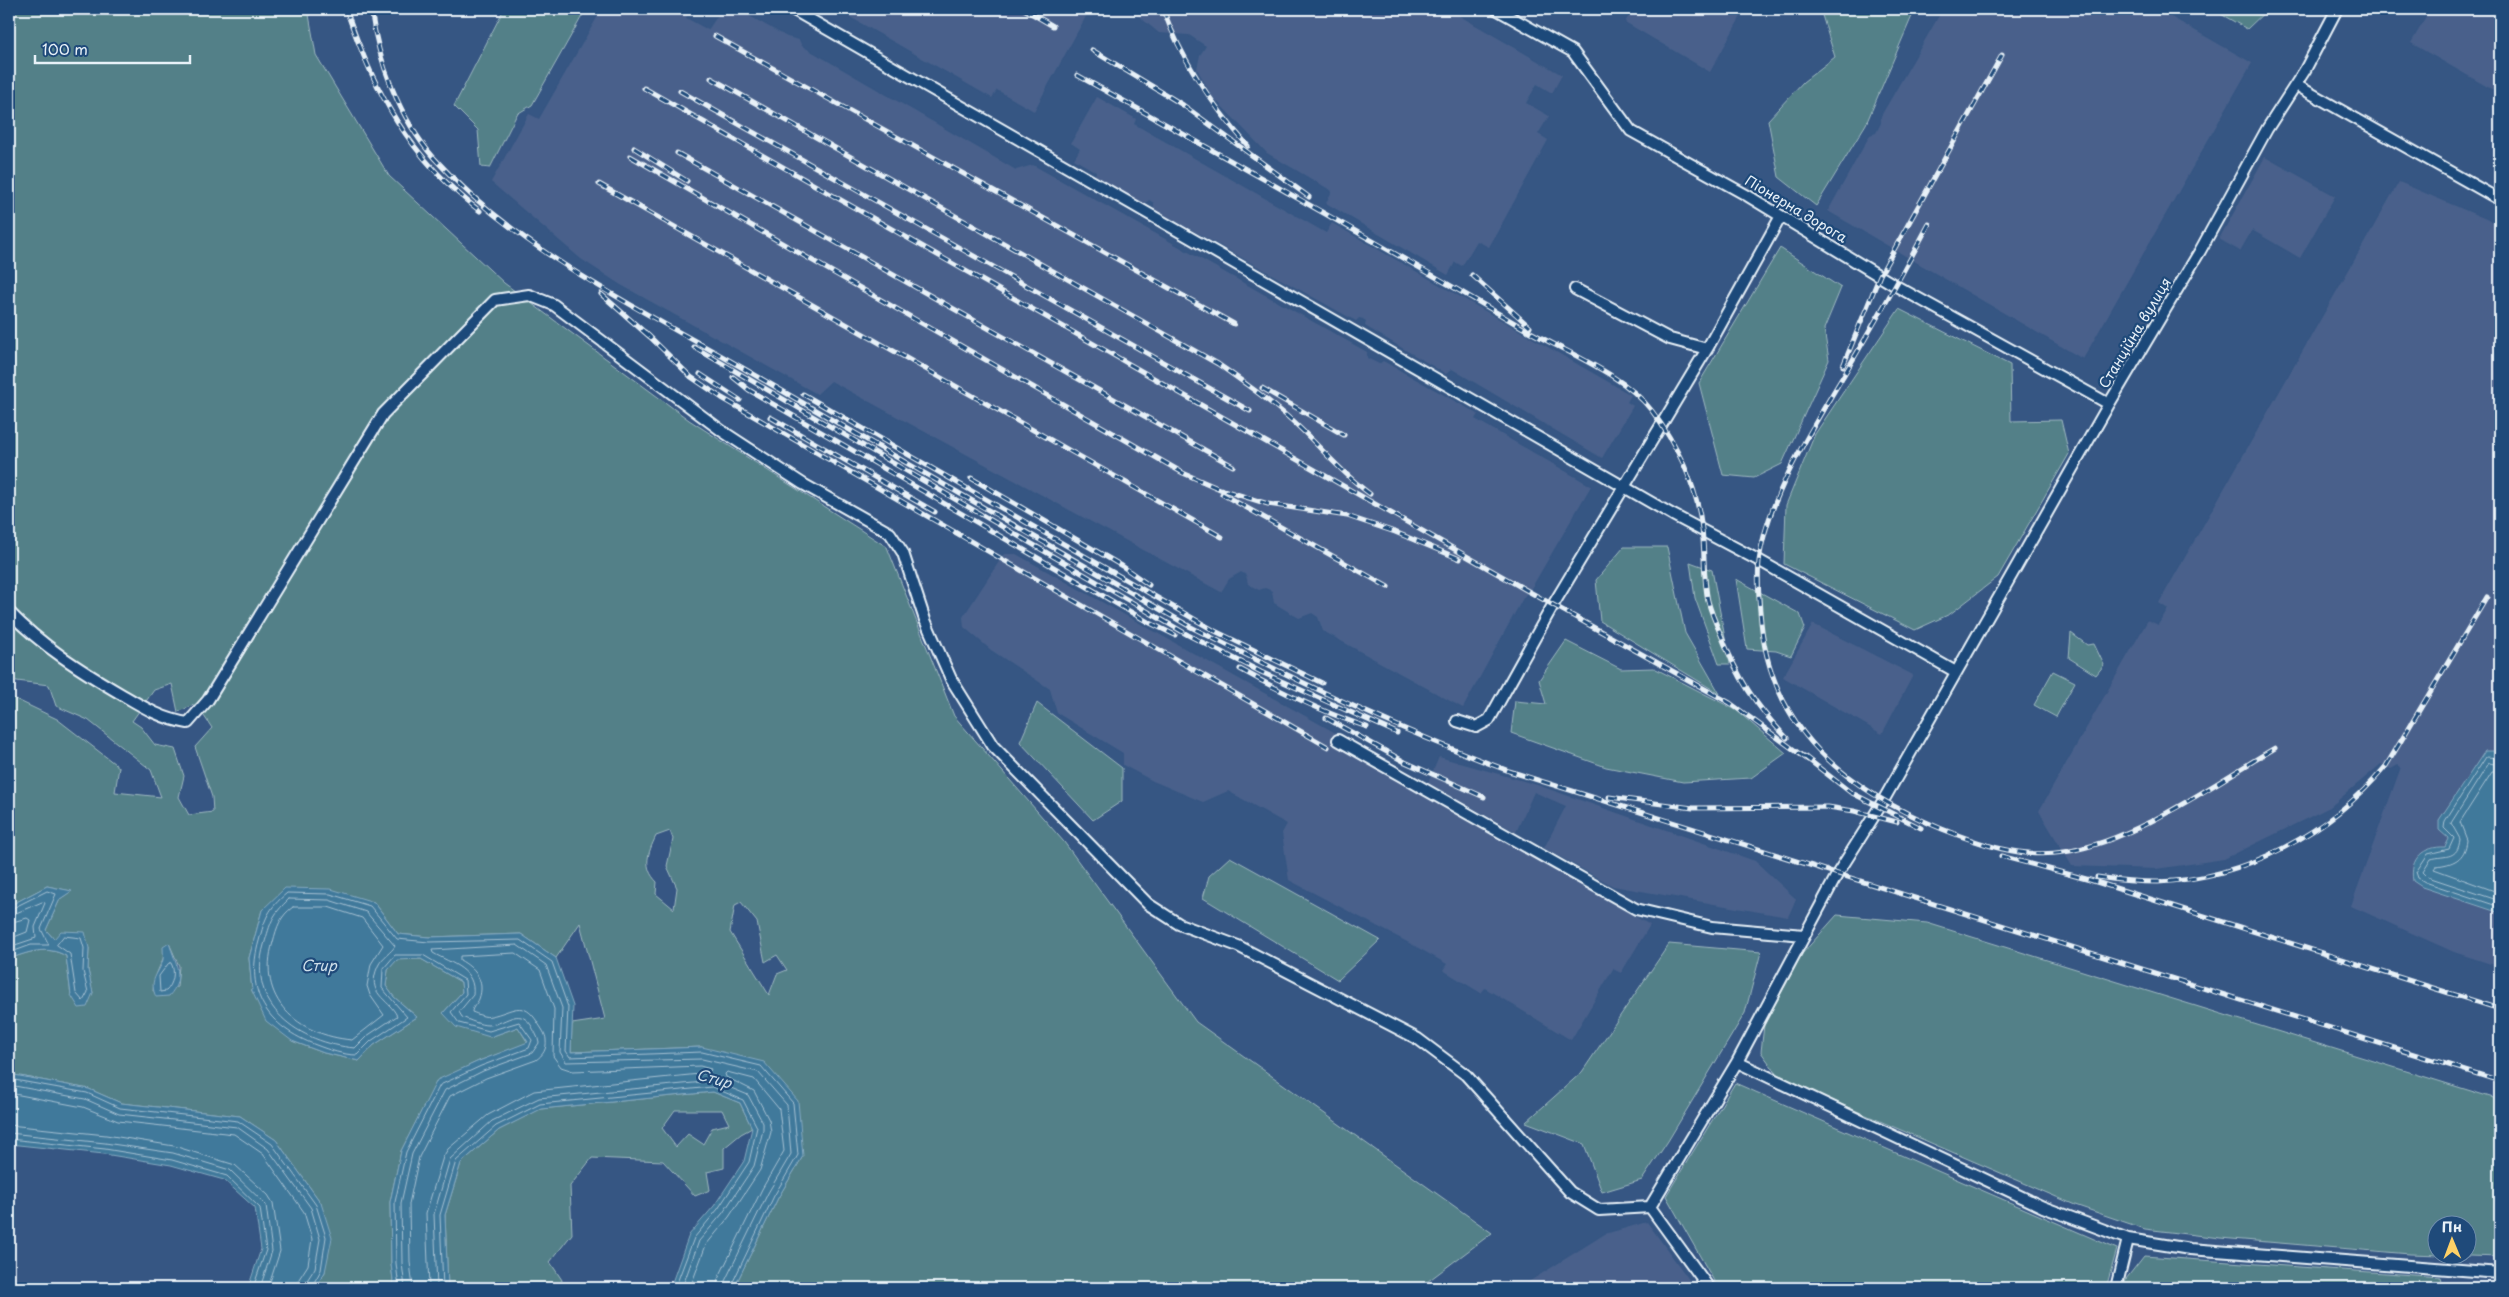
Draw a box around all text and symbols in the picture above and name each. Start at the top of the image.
scale bar [35,32,190,64]
text: 100 m [42,37,88,60]
street label: Піонерна дорога [1741,170,1852,248]
street label: Станційна вулиця [2093,273,2176,392]
water label: Стир [301,953,338,976]
water label: Стир [694,1062,736,1094]
north arrow [2426,1214,2476,1264]
text: Пн [2441,1216,2462,1237]

